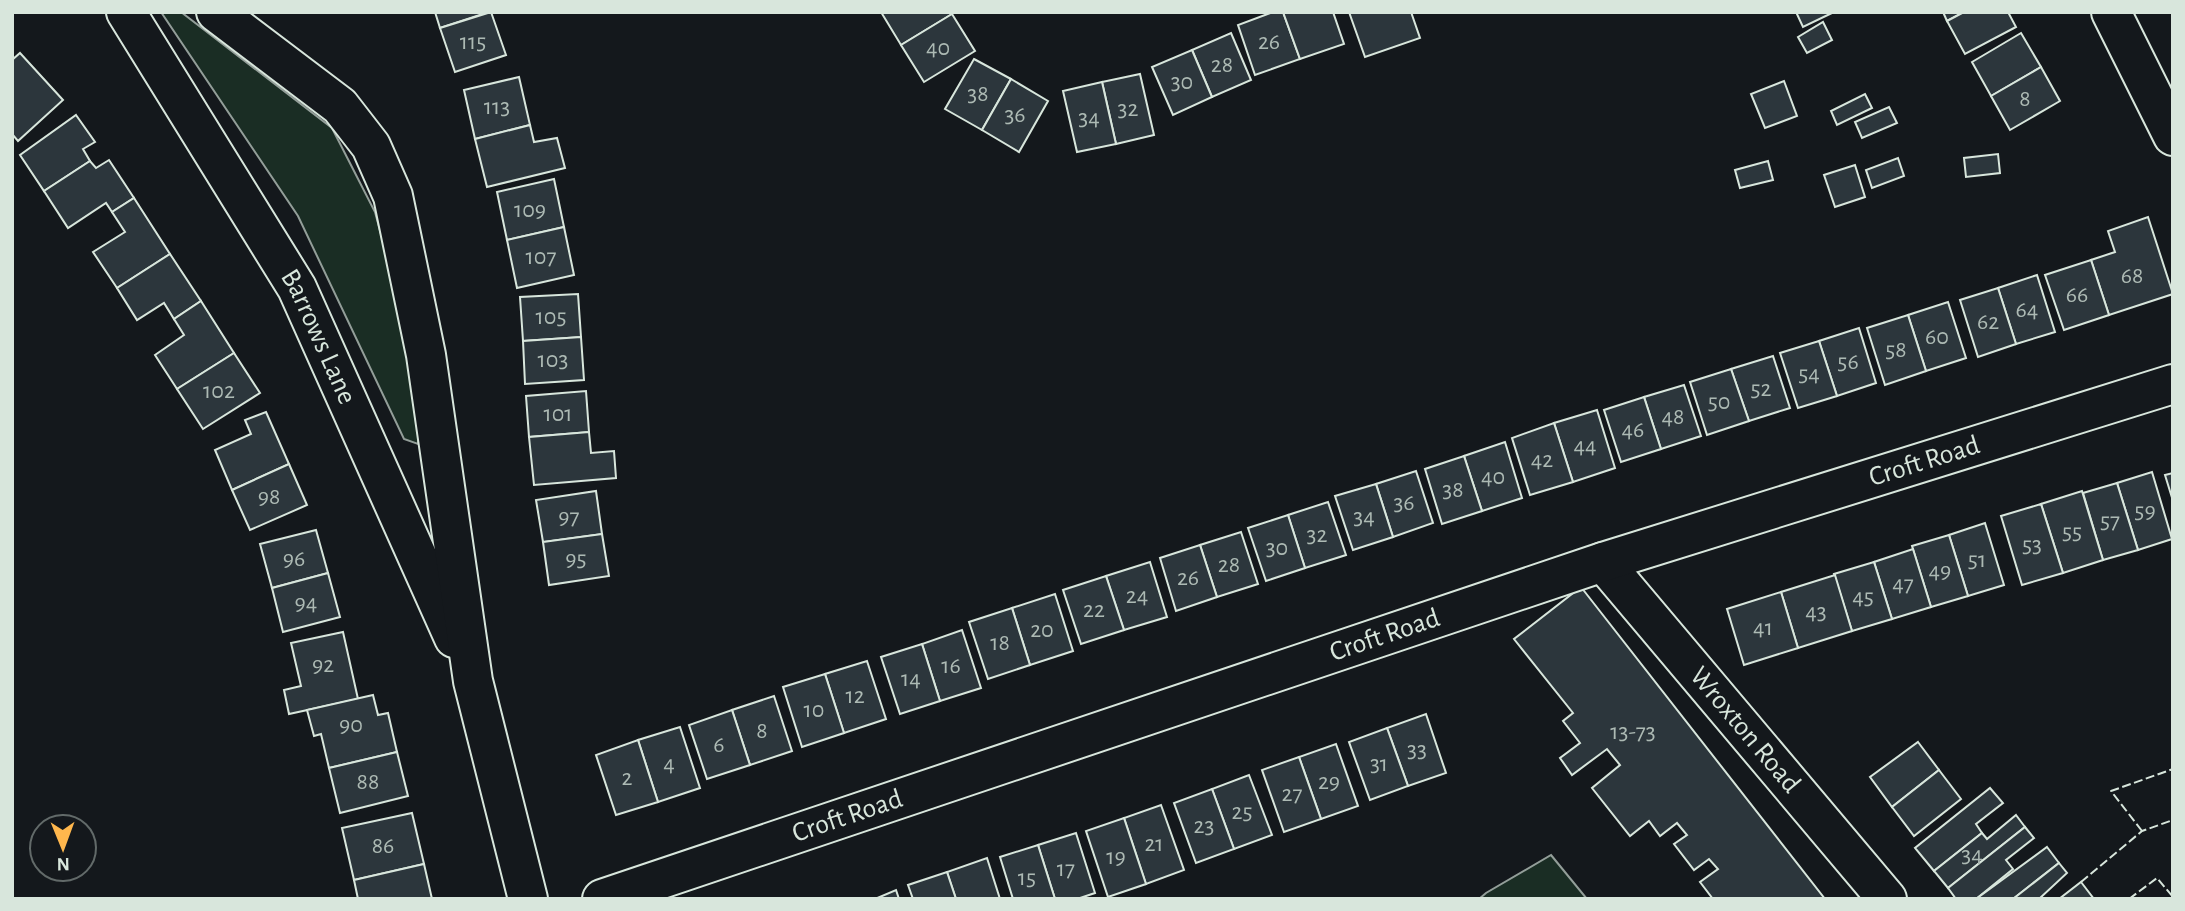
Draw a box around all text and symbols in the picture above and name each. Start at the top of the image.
house number: 115 [460,30,486,54]
house number: 26 [1258,30,1280,54]
house number: 40 [926,36,950,60]
house number: 28 [1211,53,1233,77]
house number: 30 [1171,70,1193,94]
house number: 38 [967,82,989,106]
house number: 8 [2019,87,2031,111]
house number: 113 [484,95,510,119]
house number: 32 [1118,97,1138,121]
house number: 36 [1004,103,1026,127]
house number: 34 [1078,106,1100,130]
house number: 109 [514,198,546,222]
house number: 107 [526,245,556,269]
street label: Barrows Lane [275,264,361,408]
house number: 68 [2121,264,2143,288]
house number: 66 [2066,283,2088,307]
house number: 64 [2016,298,2038,322]
house number: 105 [536,305,566,329]
house number: 62 [1977,310,1999,334]
house number: 60 [1925,325,1949,349]
house number: 58 [1885,338,1907,362]
house number: 103 [538,348,568,372]
house number: 56 [1837,350,1859,374]
house number: 54 [1798,362,1820,386]
house number: 52 [1751,377,1772,401]
house number: 102 [203,379,235,403]
house number: 50 [1708,390,1730,414]
house number: 101 [543,402,573,426]
house number: 48 [1662,405,1684,429]
house number: 46 [1622,418,1644,442]
street label: Croft Road [1866,431,1983,492]
house number: 44 [1573,434,1597,458]
house number: 42 [1531,448,1553,472]
house number: 40 [1481,465,1505,489]
house number: 38 [1442,478,1464,502]
house number: 98 [258,485,280,509]
house number: 36 [1393,491,1415,515]
house number: 59 [2134,499,2156,523]
house number: 97 [558,505,580,529]
house number: 34 [1353,505,1375,529]
house number: 57 [2100,509,2120,533]
house number: 55 [2062,520,2082,544]
house number: 32 [1307,523,1327,547]
house number: 53 [2022,533,2042,557]
house number: 30 [1266,536,1288,560]
house number: 96 [283,547,305,571]
house number: 95 [565,547,587,571]
house number: 51 [1968,548,1986,572]
house number: 28 [1218,553,1240,577]
house number: 49 [1929,559,1951,583]
house number: 26 [1177,566,1199,590]
house number: 47 [1892,572,1914,596]
house number: 24 [1126,584,1148,608]
house number: 45 [1852,585,1874,609]
house number: 94 [295,591,317,615]
house number: 22 [1083,598,1105,622]
house number: 43 [1805,600,1827,624]
street label: Croft Road [1326,604,1443,667]
house number: 41 [1753,616,1773,640]
house number: 20 [1030,618,1054,642]
house number: 18 [990,631,1010,655]
house number: 92 [312,653,334,677]
house number: 16 [941,654,961,678]
street label: Wroxton Road [1684,662,1805,799]
house number: 14 [901,667,921,691]
house number: 12 [845,684,865,708]
house number: 10 [804,698,824,722]
house number: 90 [339,713,363,737]
house number: 8 [756,719,768,743]
house number: 13-73 [1610,720,1656,744]
house number: 6 [713,733,725,757]
house number: 33 [1407,738,1427,762]
house number: 4 [663,752,675,776]
house number: 31 [1370,752,1388,776]
house number: 2 [622,766,633,790]
house number: 88 [357,770,379,794]
house number: 29 [1318,770,1340,794]
house number: 27 [1282,782,1302,806]
street label: Croft Road [789,785,906,848]
house number: 25 [1232,800,1252,824]
north arrow [28,813,98,883]
house number: 23 [1194,814,1214,838]
house number: 21 [1144,832,1164,856]
house number: 86 [372,834,394,858]
house number: 34 [1961,843,1983,867]
house number: 19 [1106,845,1126,869]
text: N [56,854,70,873]
house number: 17 [1057,857,1075,881]
house number: 15 [1018,866,1036,890]

